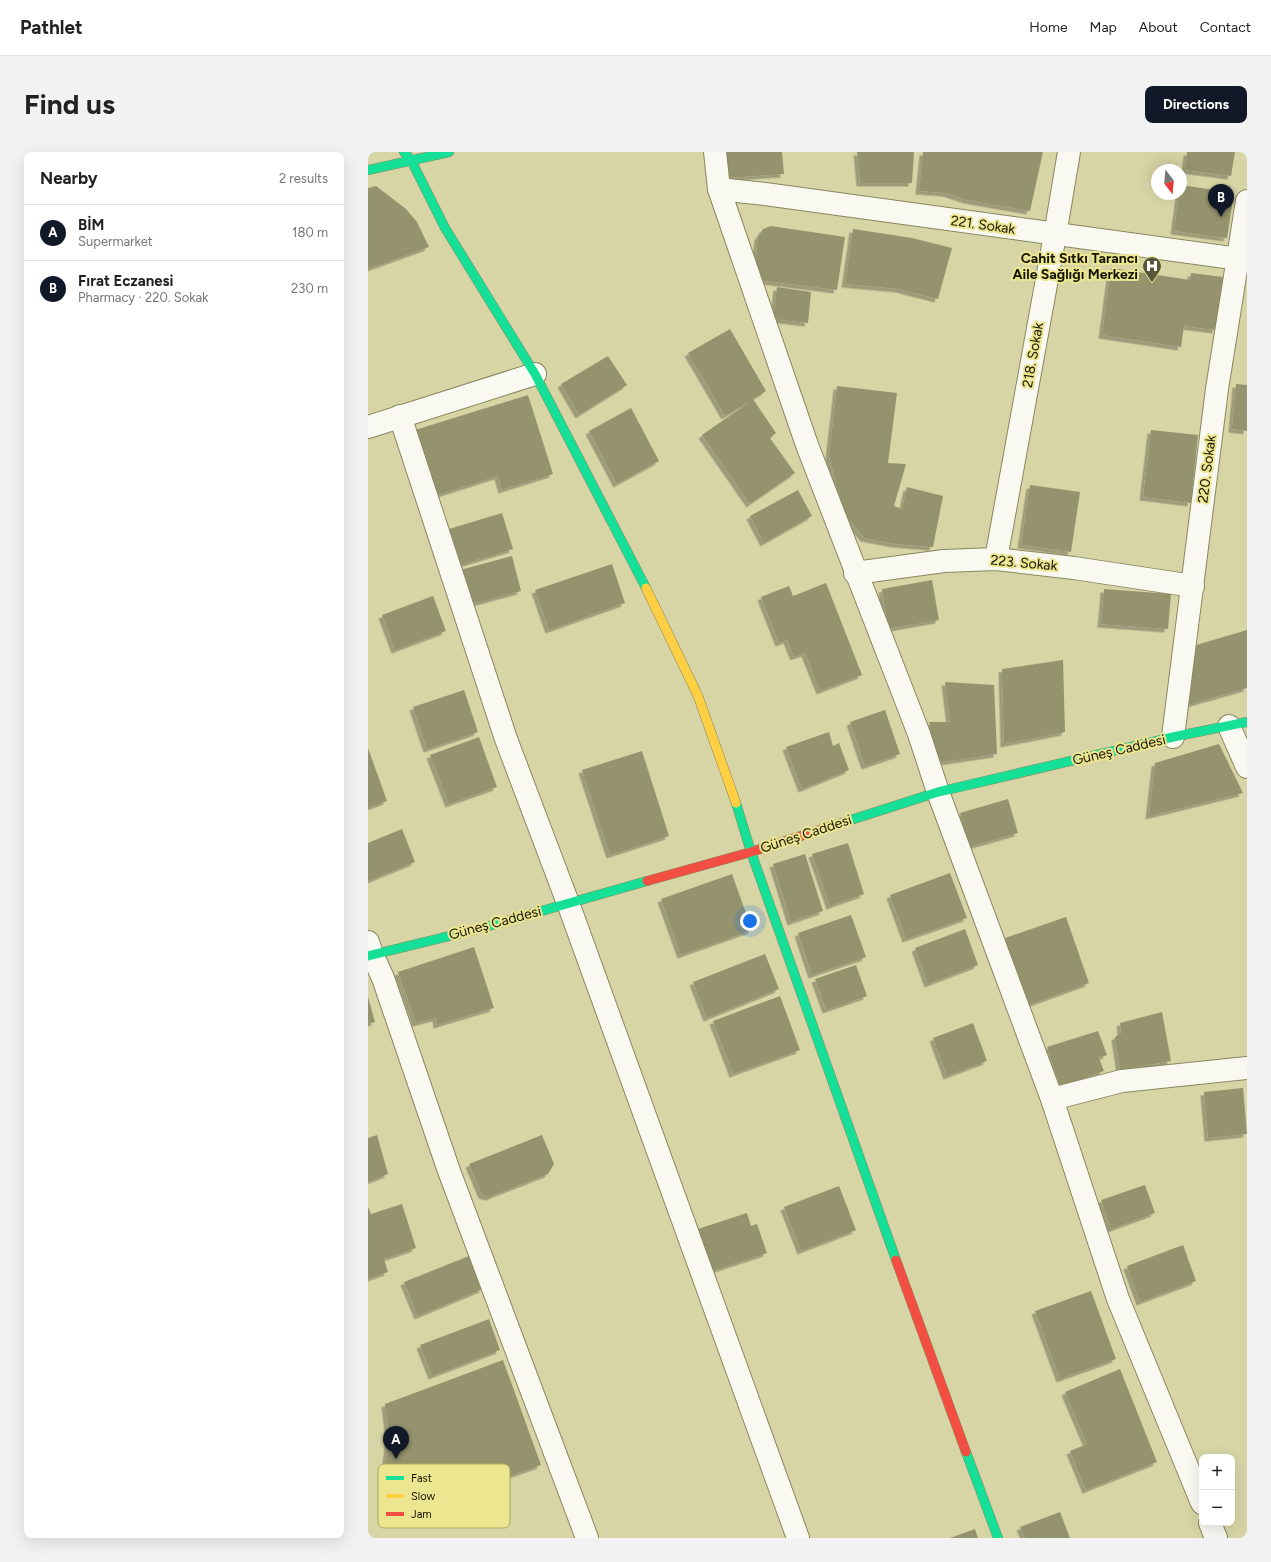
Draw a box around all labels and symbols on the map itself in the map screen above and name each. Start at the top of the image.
north arrow [1151,164,1187,200]
pin: B [1208,184,1234,217]
street label: 221. Sokak [950,212,1017,238]
place label: Cahit Sıtkı Tarancı Aile Sağlığı Merkezi [1013,250,1138,283]
hospital icon: Cahit Sıtkı Tarancı Aile Sağlığı Merkezi [1141,255,1163,283]
street label: 218. Sokak [1019,321,1047,389]
street label: 220. Sokak [1194,434,1220,504]
street label: 223. Sokak [990,552,1058,574]
street label: Güneş Caddesi [1071,731,1167,769]
street label: Güneş Caddesi [758,811,854,857]
street label: Güneş Caddesi [447,902,543,944]
your location [740,911,760,931]
pin: A [383,1426,409,1459]
legend [378,1464,510,1528]
text: Fast [411,1472,432,1485]
text: Slow [411,1490,435,1503]
text: Jam [411,1508,432,1521]

